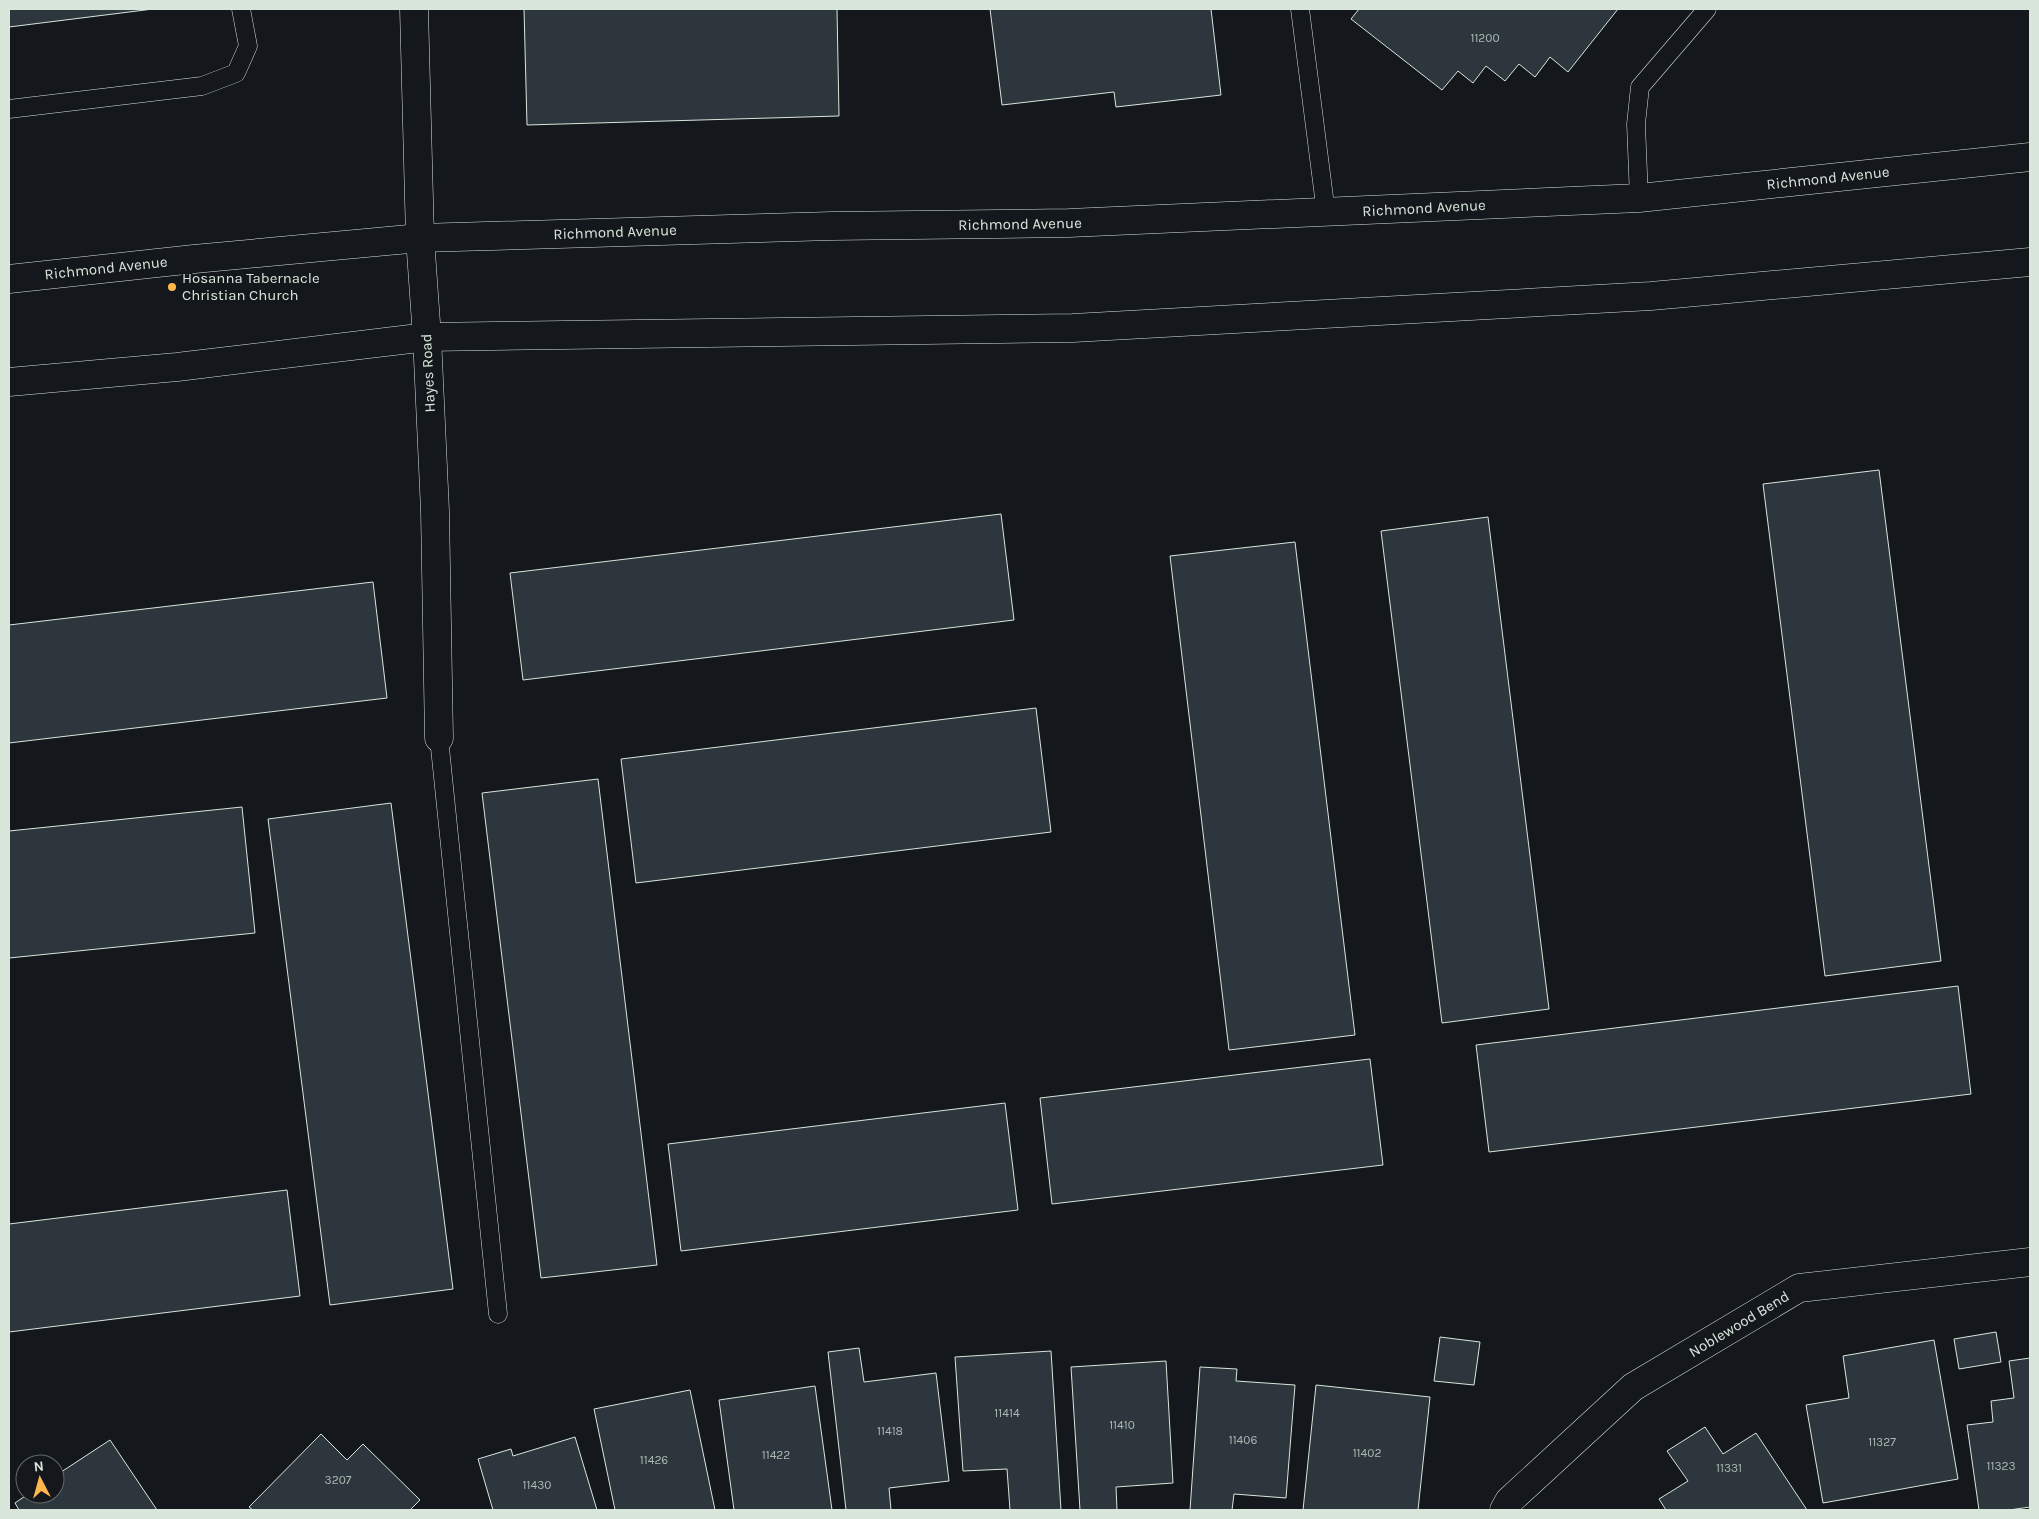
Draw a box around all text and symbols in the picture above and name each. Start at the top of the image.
house number: 11200 [1470,31,1500,45]
street label: Richmond Avenue [1766,163,1890,193]
street label: Richmond Avenue [1362,196,1486,220]
street label: Richmond Avenue [958,214,1082,234]
street label: Richmond Avenue [553,221,677,243]
street label: Richmond Avenue [44,253,168,283]
place label: Hosanna Tabernacle Christian Church [182,269,320,304]
marker: Hosanna Tabernacle Christian Church [166,281,178,293]
street label: Hayes Road [417,333,439,413]
street label: Noblewood Bend [1686,1287,1792,1361]
house number: 11414 [994,1406,1020,1420]
house number: 11410 [1109,1418,1135,1432]
house number: 11418 [877,1424,903,1438]
house number: 11406 [1229,1433,1257,1447]
house number: 11327 [1868,1435,1896,1449]
house number: 11402 [1353,1446,1381,1460]
house number: 11422 [762,1448,790,1462]
house number: 11426 [640,1453,668,1467]
north arrow [15,1454,65,1504]
text: N [33,1458,45,1476]
house number: 11323 [1986,1459,2016,1473]
house number: 11331 [1716,1461,1742,1475]
house number: 3207 [325,1473,352,1487]
house number: 11430 [523,1478,551,1492]

